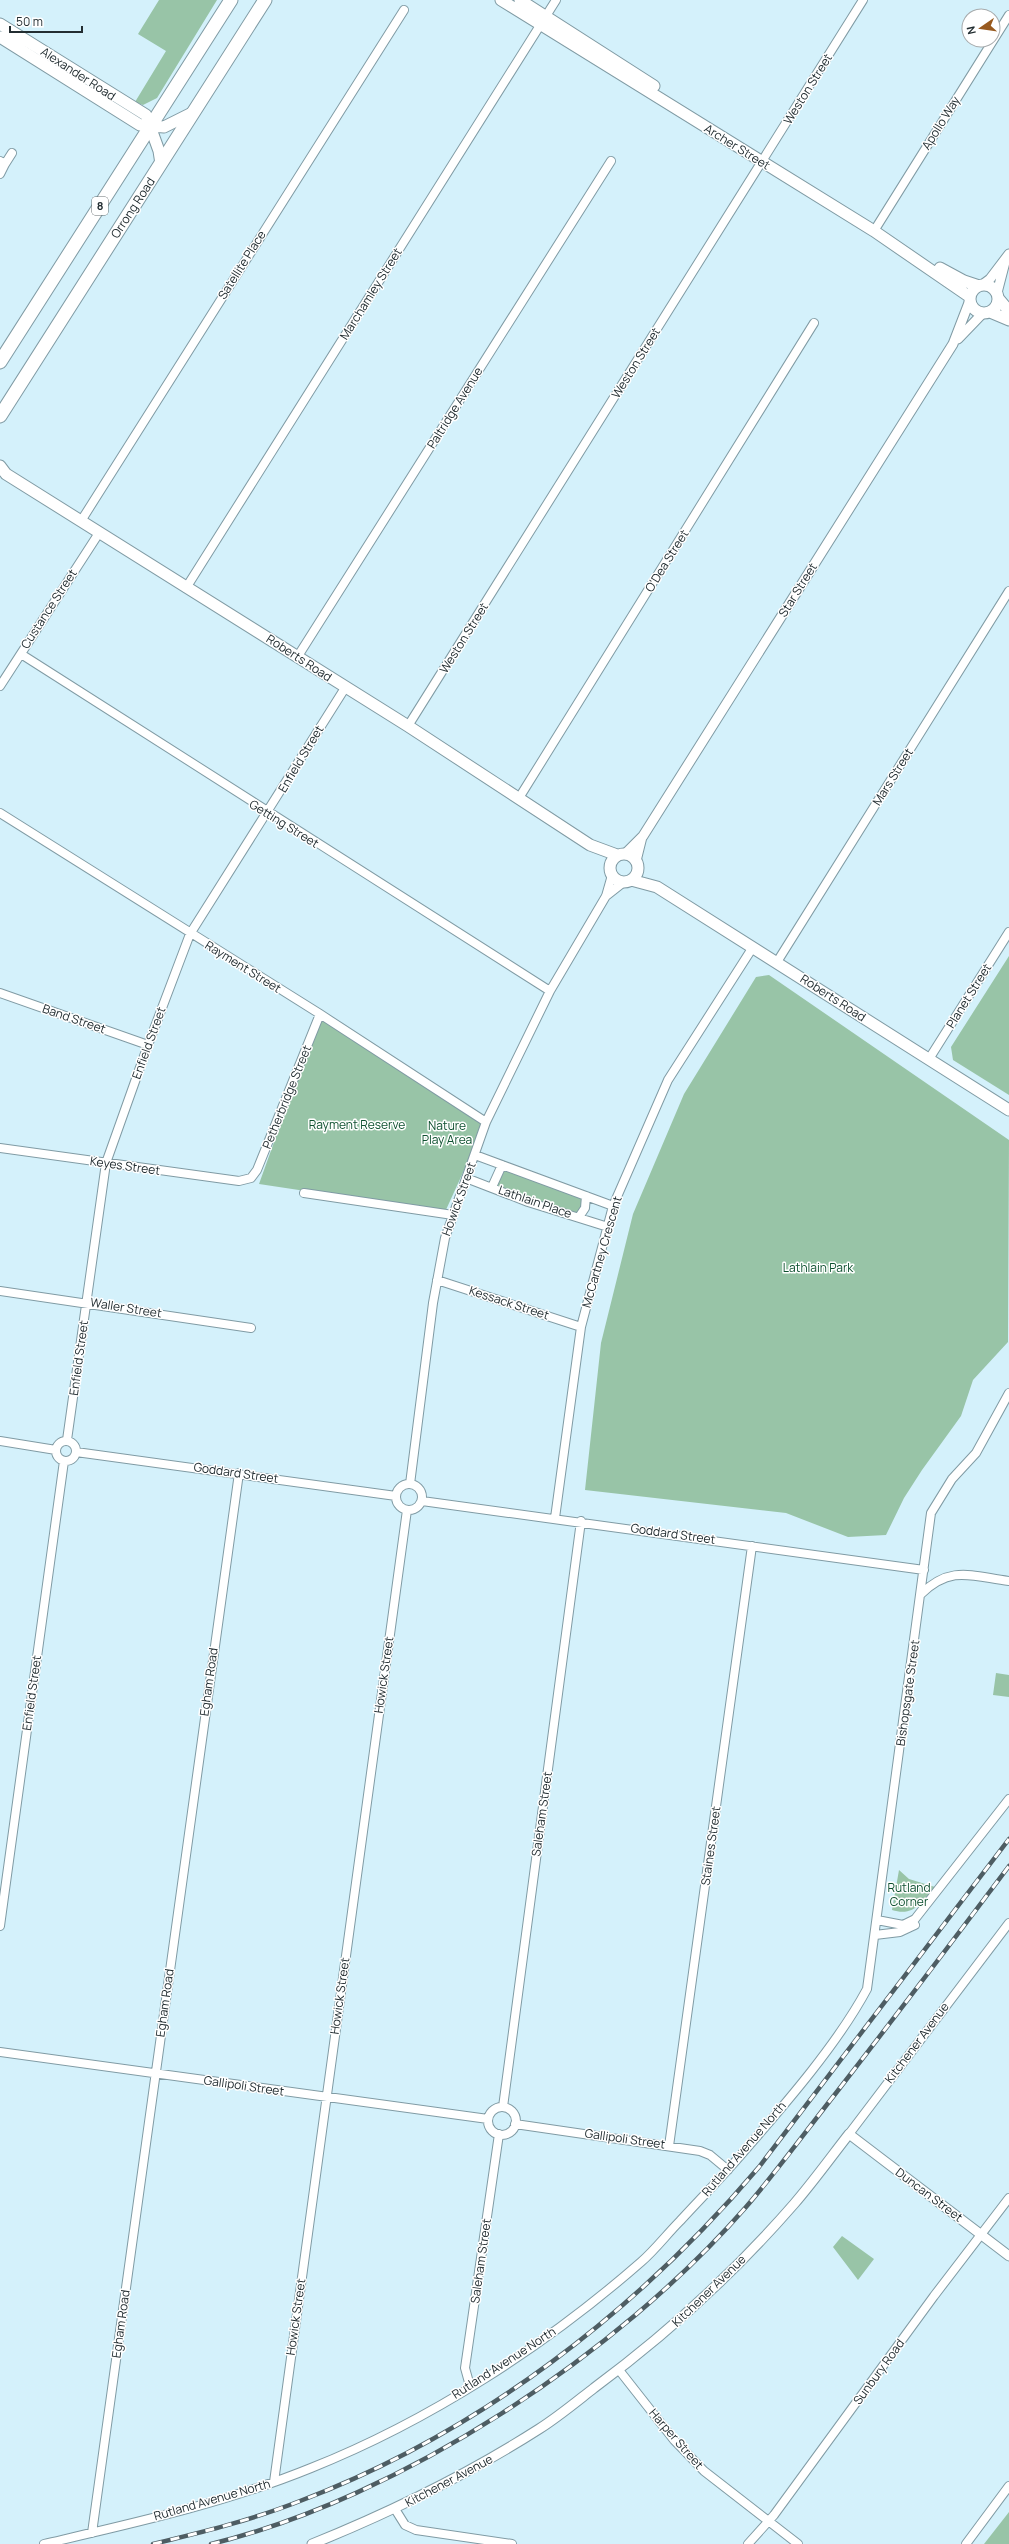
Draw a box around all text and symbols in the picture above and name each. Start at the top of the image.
scale bar [10,8,82,34]
north arrow [961,8,1001,48]
text: 50 m [16,13,43,30]
text: N [963,25,979,36]
street label: Alexander Road [37,43,119,104]
street label: Weston Street [779,50,836,127]
street label: Apollo Way [917,92,964,153]
street label: Archer Street [701,120,774,174]
street label: Orrong Road [107,174,159,241]
road number: 8 [92,197,108,215]
street label: Satellite Place [214,227,270,302]
street label: Marchamley Street [335,244,406,343]
street label: Weston Street [607,324,664,401]
street label: Paltridge Avenue [423,364,486,452]
street label: O'Dea Street [641,526,693,595]
street label: Star Street [774,559,821,620]
street label: Custance Street [16,565,81,652]
street label: Weston Street [435,599,492,676]
street label: Roberts Road [263,630,335,685]
street label: Enfield Street [274,722,327,796]
street label: Mars Street [868,745,917,809]
street label: Getting Street [246,795,322,852]
street label: Rayment Street [202,936,285,997]
street label: Planet Street [942,960,995,1031]
street label: Roberts Road [797,970,869,1025]
street label: Band Street [40,1000,108,1037]
street label: Enfield Street [128,1004,170,1081]
street label: Petherbridge Street [258,1042,315,1151]
park label: Rayment Reserve [309,1116,405,1133]
park label: Nature Play Area [422,1117,472,1148]
street label: Keyes Street [89,1152,161,1179]
street label: Howick Street [437,1159,480,1238]
street label: Lathlain Place [496,1181,574,1222]
street label: McCartney Crescent [577,1194,626,1310]
park label: Lathlain Park [783,1259,854,1276]
street label: Kessack Street [467,1282,552,1324]
street label: Waller Street [89,1293,163,1322]
street label: Enfield Street [65,1319,92,1397]
street label: Goddard Street [193,1458,280,1487]
street label: Goddard Street [630,1519,717,1548]
street label: Howick Street [370,1635,397,1714]
street label: Bishopsgate Street [892,1639,923,1747]
street label: Egham Road [195,1647,222,1717]
street label: Enfield Street [18,1654,45,1732]
street label: Saleham Street [527,1770,556,1857]
street label: Staines Street [697,1805,724,1887]
park label: Rutland Corner [887,1879,931,1910]
street label: Howick Street [326,1956,353,2035]
street label: Egham Road [151,1968,178,2038]
street label: Kitchener Avenue [881,1999,953,2087]
street label: Gallipoli Street [203,2071,286,2100]
street label: Rutland Avenue North [698,2098,790,2200]
street label: Gallipoli Street [584,2124,667,2153]
street label: Duncan Street [892,2164,967,2226]
street label: Saleham Street [466,2217,495,2304]
street label: Kitchener Avenue [668,2251,749,2330]
street label: Howick Street [282,2277,309,2356]
street label: Egham Road [107,2289,134,2359]
street label: Rutland Avenue North [449,2323,559,2403]
street label: Sunbury Road [849,2335,908,2408]
street label: Harper Street [645,2405,708,2473]
street label: Kitchener Avenue [402,2450,496,2511]
street label: Rutland Avenue North [152,2475,272,2524]

